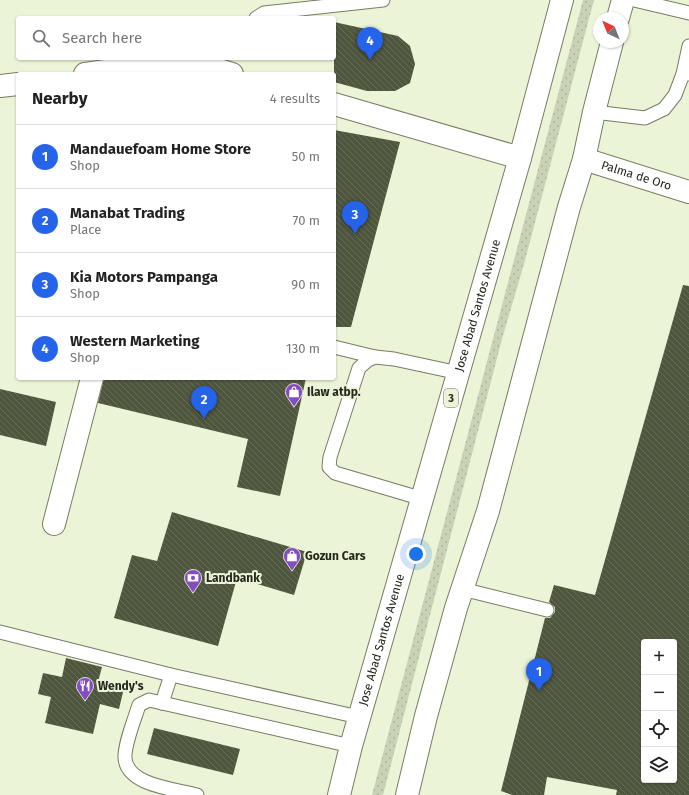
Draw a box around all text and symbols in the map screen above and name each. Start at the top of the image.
north arrow [593,12,629,48]
search box [16,16,336,60]
icon: search [30,27,52,49]
pin: 4 [357,27,383,60]
text: Search here [62,29,142,47]
text: Nearby [32,88,87,109]
text: 4 results [270,91,320,106]
text: Mandauefoam Home Store [70,140,251,158]
text: 1 [42,149,48,164]
text: 50 m [292,149,320,164]
text: Shop [70,158,100,173]
street label: Palma de Oro [600,158,673,193]
pin: 3 [342,201,368,234]
text: Manabat Trading [70,204,185,222]
text: 2 [42,213,48,228]
text: 70 m [293,213,320,228]
text: Place [70,222,101,237]
street label: Jose Abad Santos Avenue [452,238,503,373]
text: Kia Motors Pampanga [70,268,218,286]
text: 3 [42,277,48,292]
text: 90 m [291,277,320,292]
text: Shop [70,286,100,301]
text: Western Marketing [70,332,199,350]
text: 4 [41,341,49,356]
text: 130 m [286,341,320,356]
text: Shop [70,350,100,365]
shop icon: Ilaw atbp. [284,382,304,407]
place label: Ilaw atbp. [307,385,361,399]
pin: 2 [191,386,217,419]
road number: 3 [444,389,458,407]
your location [406,544,426,564]
shop icon: Gozun Cars [282,546,302,571]
place label: Gozun Cars [305,549,366,563]
bank icon: Landbank [183,568,203,593]
place label: Landbank [206,571,260,585]
street label: Jose Abad Santos Avenue [356,572,407,707]
map controls [641,639,677,783]
button: + [641,639,677,675]
pin: 1 [526,658,552,691]
button: − [641,675,677,711]
restaurant icon: Wendy's [75,676,95,701]
place label: Wendy's [98,679,144,693]
button: locate [641,711,677,747]
button: layers [641,747,677,783]

